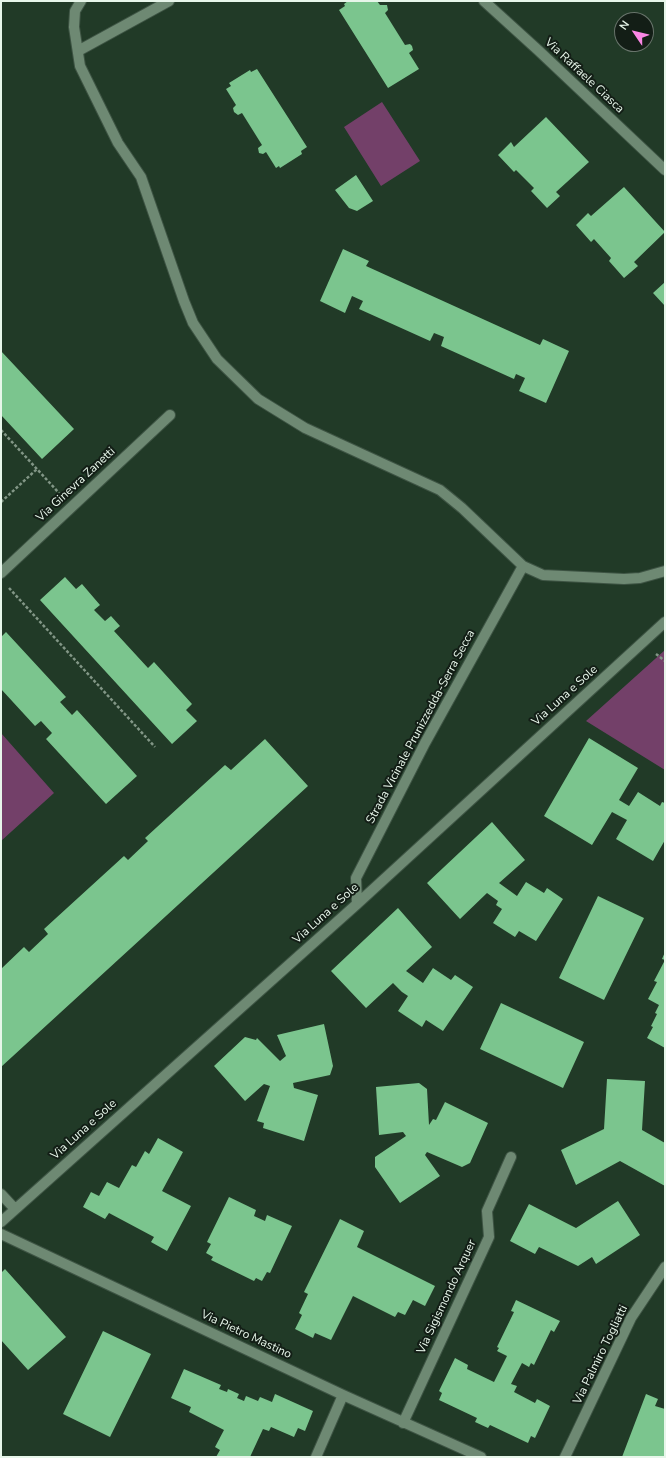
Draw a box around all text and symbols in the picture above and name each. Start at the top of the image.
north arrow [614,12,654,52]
text: N [616,18,633,33]
street label: Via Raffaele Ciasca [541,36,627,116]
street label: Via Ginevra Zanetti [34,445,118,525]
street label: Strada Vicinale Prunizzedda-Serra Secca [364,628,478,826]
street label: Via Luna e Sole [529,663,601,729]
street label: Via Luna e Sole [290,881,362,947]
street label: Via Luna e Sole [48,1097,120,1163]
street label: Via Sigismondo Arquer [414,1238,480,1356]
street label: Via Palmiro Togliatti [571,1303,631,1407]
street label: Via Pietro Mastino [198,1308,294,1362]

